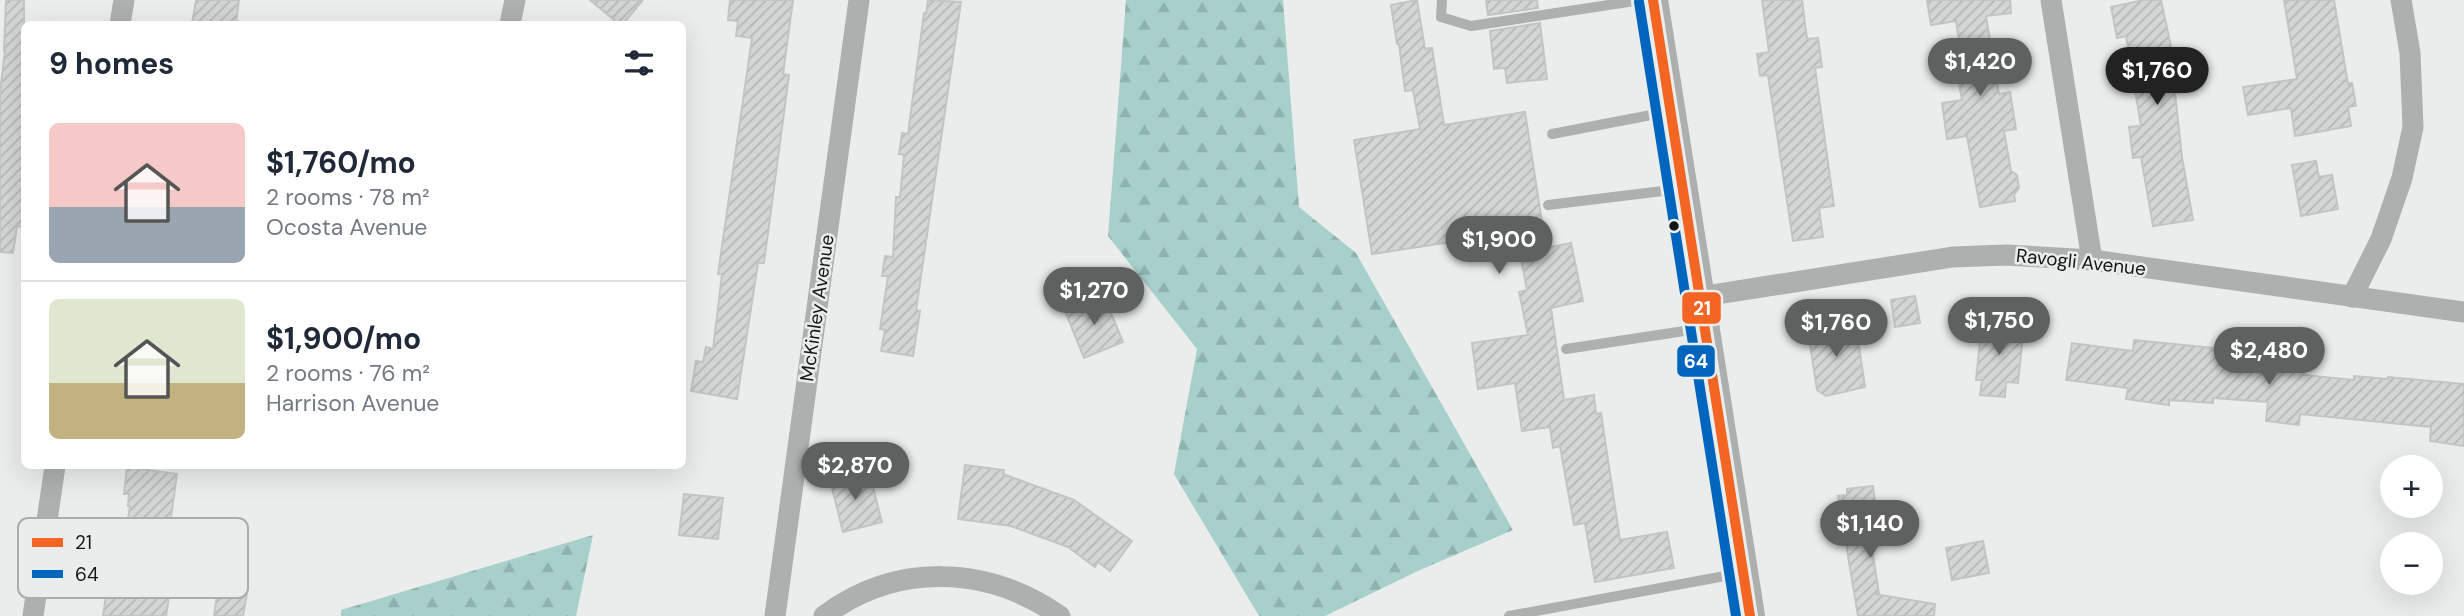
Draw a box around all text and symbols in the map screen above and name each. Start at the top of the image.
pin: $1,420 [1923,38,2037,98]
text: 9 homes [49,44,174,83]
icon: filters [620,44,658,82]
text: $1,420 [1944,46,2016,76]
pin: $1,760 [2100,48,2214,107]
text: $1,760 [2122,55,2192,85]
text: $1,760/mo [266,143,416,182]
icon: home [105,151,189,235]
text: 2 rooms · 78 m² [266,182,430,212]
text: Ocosta Avenue [266,212,427,242]
pin: $1,900 [1442,216,1556,276]
unlabelled marker [1667,219,1681,233]
text: $1,900 [1462,224,1536,254]
street label: McKinley Avenue [794,233,840,383]
street label: Ravogli Avenue [2015,243,2147,281]
pin: $1,270 [1037,268,1151,327]
text: $1,270 [1059,275,1129,305]
line badge: 21 [1681,291,1722,325]
text: 21 [1693,296,1711,321]
pin: $1,750 [1942,298,2056,357]
pin: $1,760 [1779,300,1893,359]
text: $1,750 [1964,305,2034,335]
text: $1,760 [1801,307,1871,337]
text: $1,900/mo [266,319,421,358]
icon: home [105,327,189,411]
pin: $2,480 [2212,328,2326,387]
text: $2,480 [2230,335,2308,365]
line badge: 64 [1676,344,1716,378]
text: 64 [1684,349,1708,374]
text: 2 rooms · 76 m² [266,358,430,388]
text: Harrison Avenue [266,388,439,418]
pin: $2,870 [798,442,912,502]
text: $2,870 [817,450,893,480]
map controls [2380,455,2443,595]
button: + [2380,455,2443,518]
pin: $1,140 [1813,500,1927,560]
text: $1,140 [1836,508,1904,538]
legend [18,518,248,598]
text: 21 [75,530,92,555]
button: − [2380,532,2443,595]
text: 64 [75,562,98,587]

